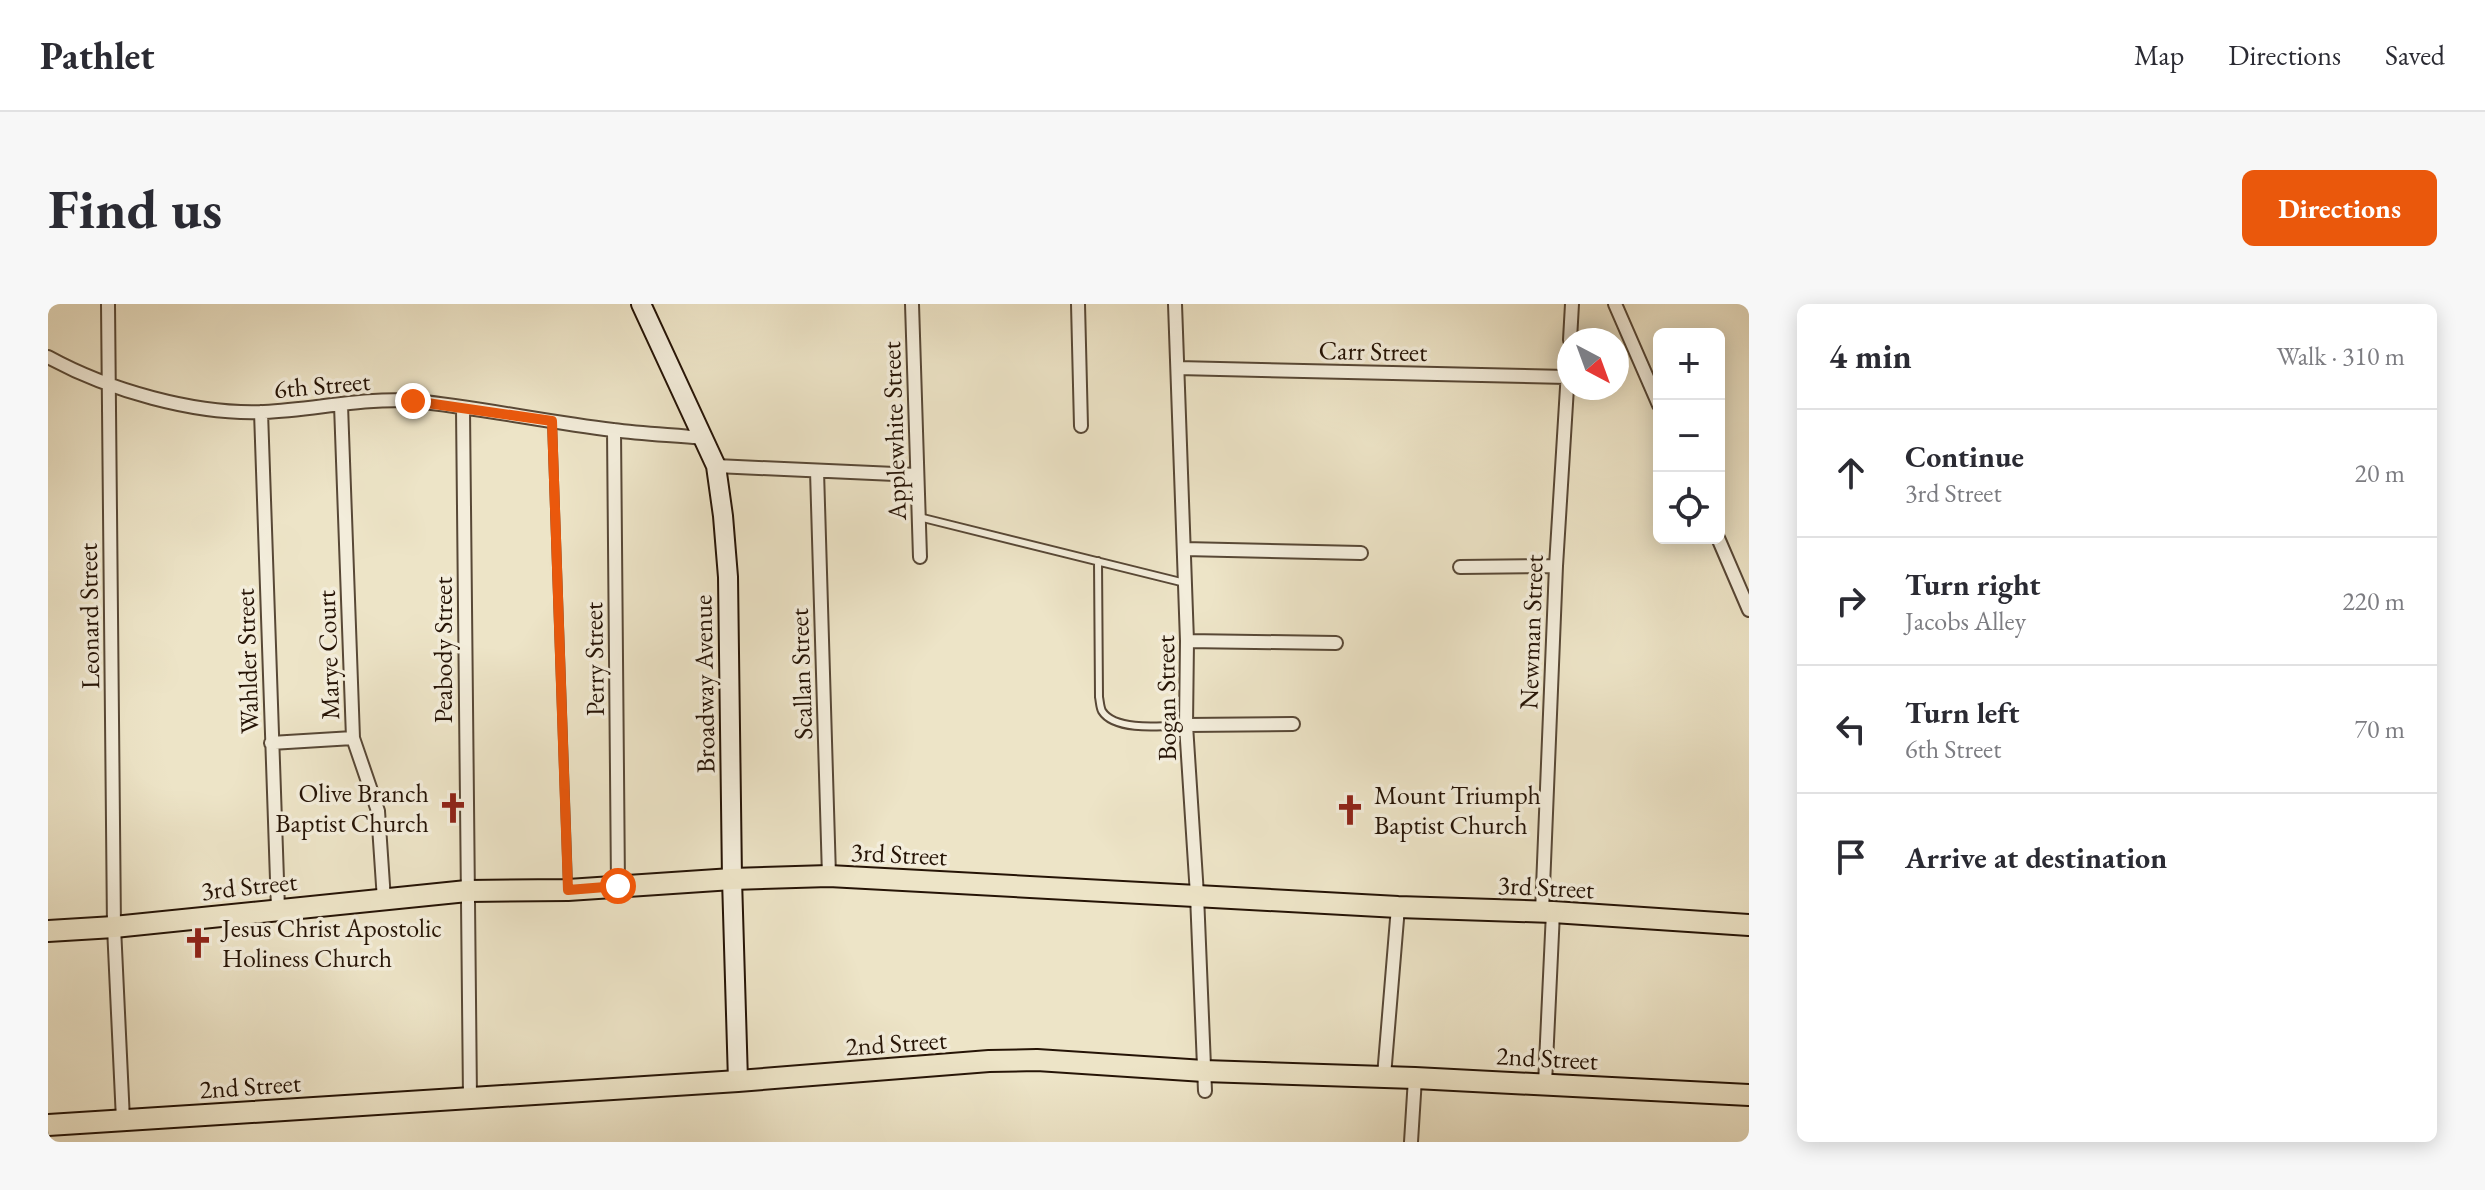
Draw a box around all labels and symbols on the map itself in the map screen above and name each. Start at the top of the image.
north arrow [1557,328,1629,400]
street label: Carr Street [1318,333,1428,369]
street label: Applewhite Street [874,341,914,522]
street label: 6th Street [273,364,371,406]
route end [395,383,431,419]
street label: Leonard Street [71,543,107,689]
street label: Newman Street [1511,554,1551,710]
street label: Peabody Street [426,577,460,723]
street label: Wahlder Street [227,588,267,734]
street label: Marye Court [309,589,347,721]
street label: Broadway Avenue [685,594,723,774]
street label: Perry Street [576,602,612,716]
street label: Scallan Street [782,608,820,740]
street label: Bogan Street [1148,635,1184,761]
place label: Olive Branch Baptist Church [275,776,429,840]
place label: Mount Triumph Baptist Church [1374,778,1541,842]
church icon: Olive Branch Baptist Church [436,791,470,825]
church icon: Mount Triumph Baptist Church [1333,793,1367,827]
street label: 3rd Street [850,834,948,874]
street label: 3rd Street [199,864,299,908]
street label: 3rd Street [1497,867,1595,907]
route start [600,868,636,904]
place label: Jesus Christ Apostolic Holiness Church [220,911,442,975]
church icon: Jesus Christ Apostolic Holiness Church [181,926,215,960]
street label: 2nd Street [844,1022,948,1064]
street label: 2nd Street [1495,1038,1599,1078]
street label: 2nd Street [198,1065,302,1107]

